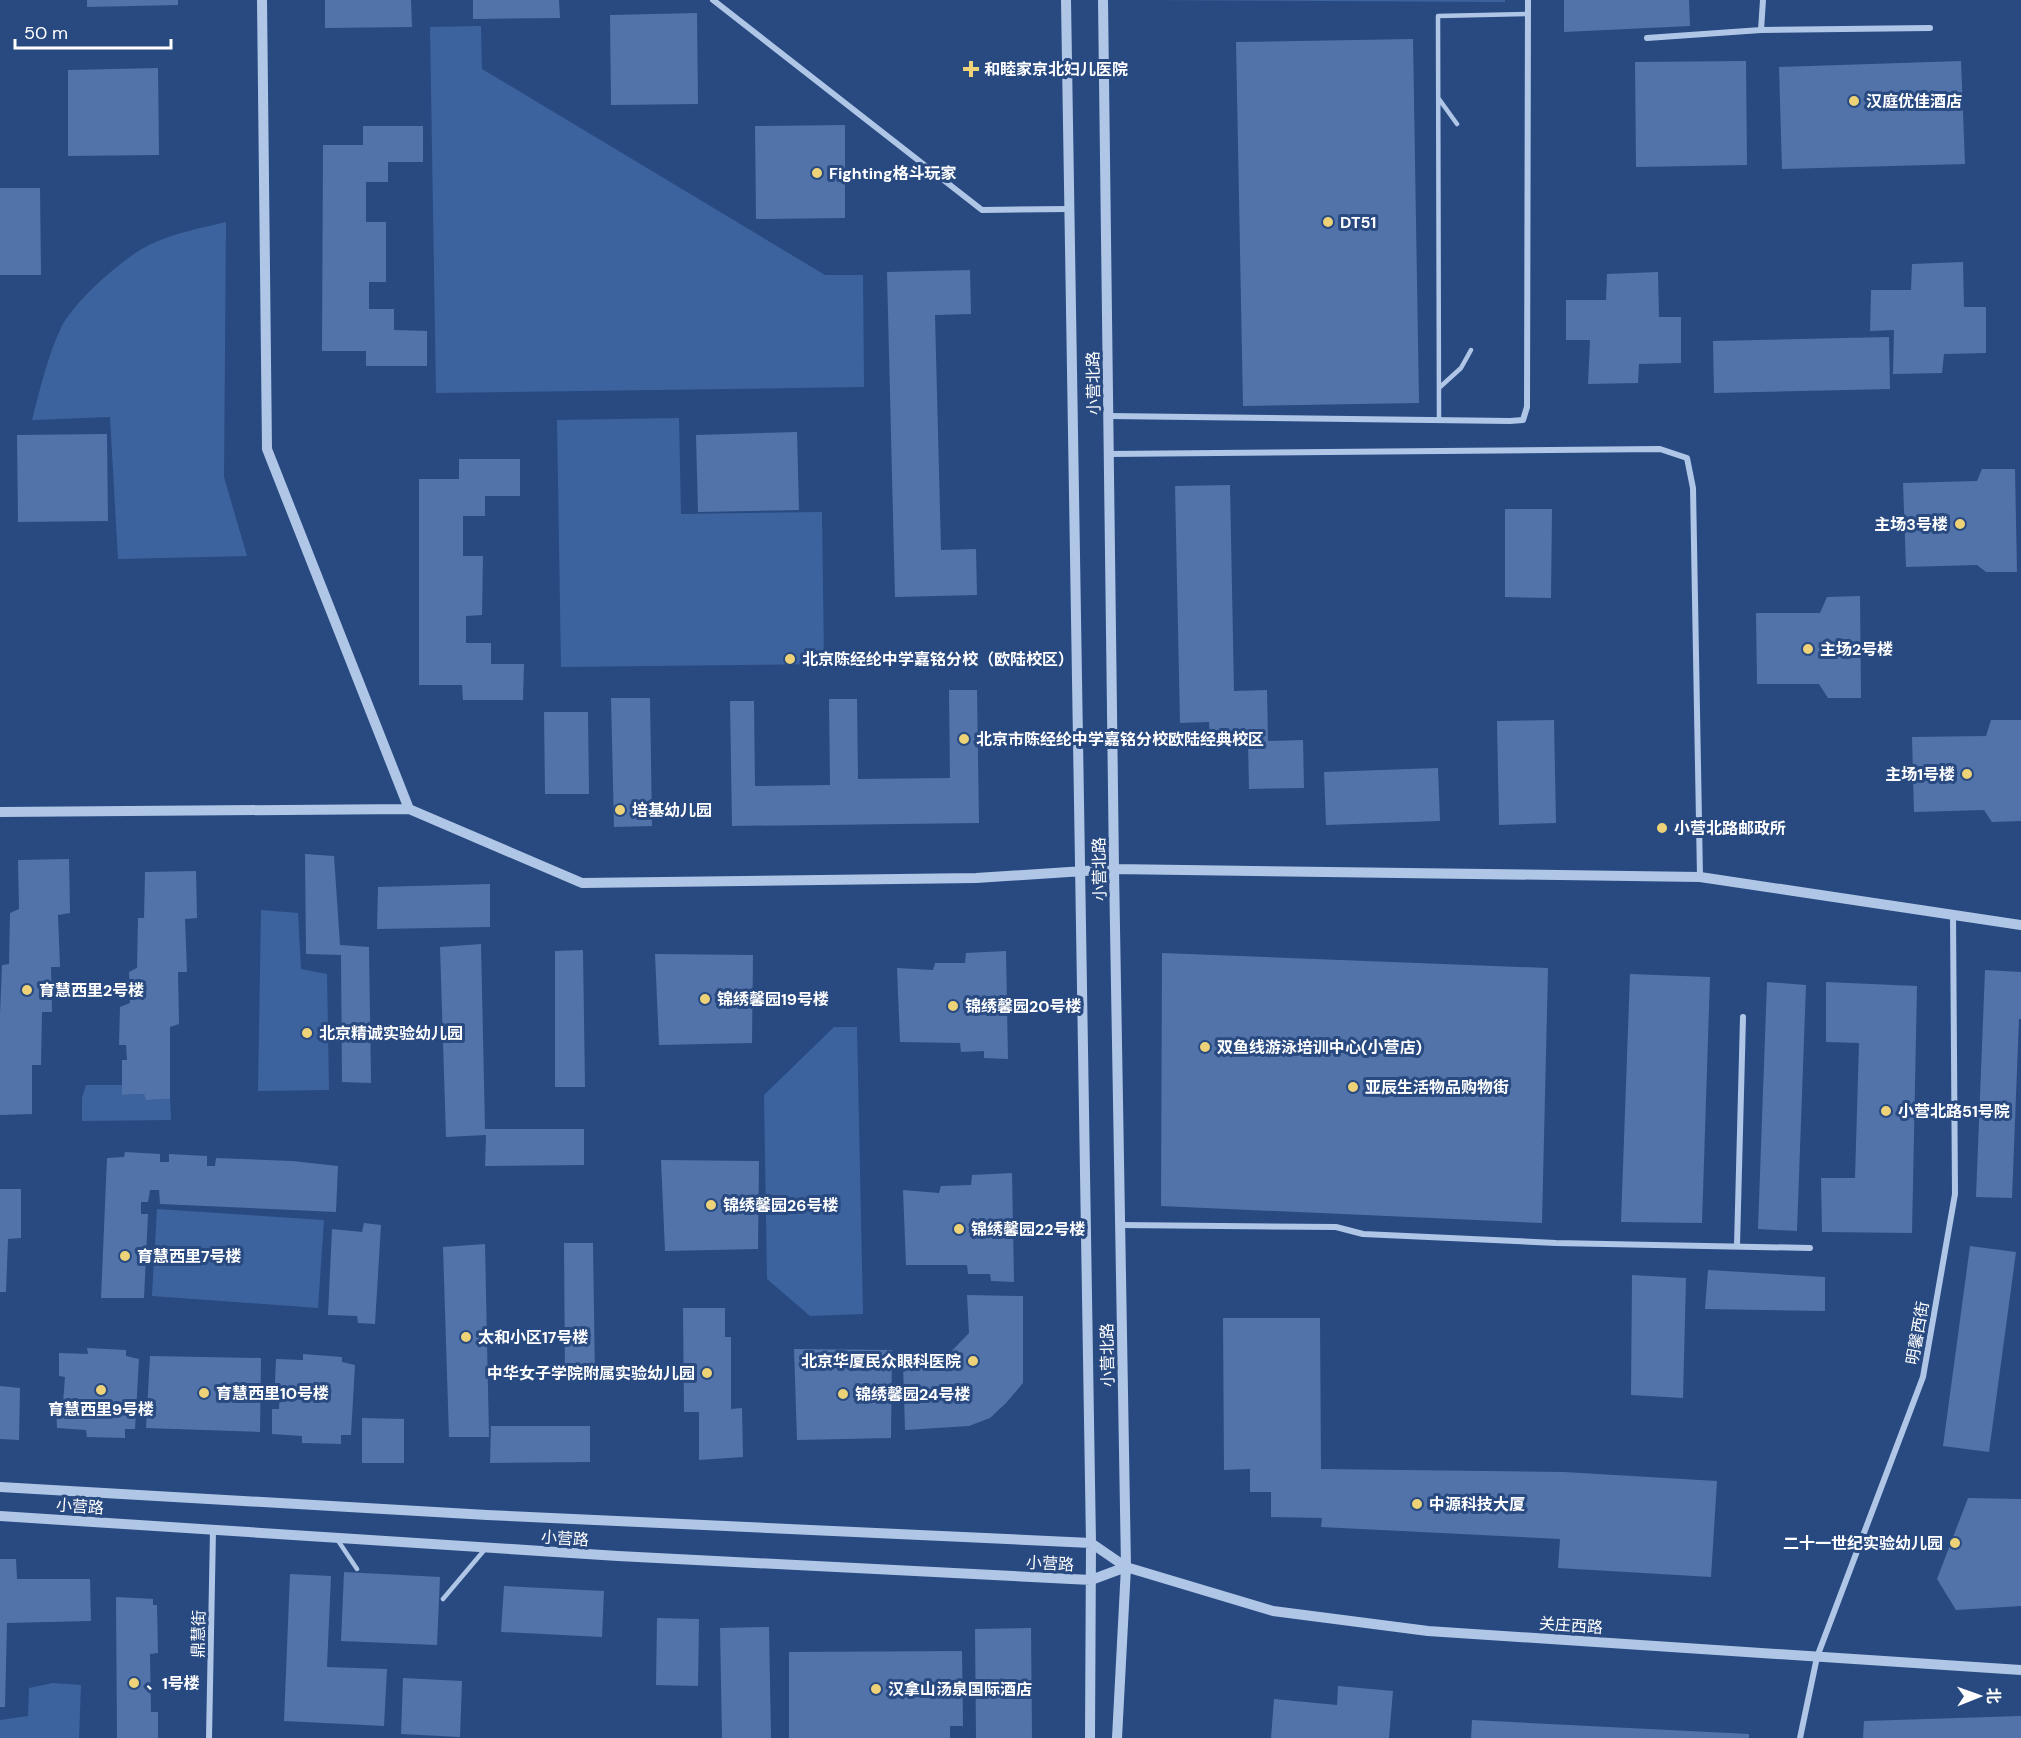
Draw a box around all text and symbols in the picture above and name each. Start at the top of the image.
scale bar [15,12,171,50]
text: 50 m [24,21,68,45]
place label: 和睦家京北妇儿医院 [984,59,1128,80]
marker: 和睦家京北妇儿医院 [962,60,980,78]
place label: 汉庭优佳酒店 [1866,91,1962,112]
marker: 汉庭优佳酒店 [1847,94,1861,108]
place label: Fighting格斗玩家 [829,163,956,184]
marker: Fighting格斗玩家 [810,166,824,180]
place label: DT51 [1340,212,1376,233]
marker: DT51 [1321,215,1335,229]
street label: 小营北路 [1082,351,1105,415]
place label: 主场3号楼 [1874,514,1948,535]
marker: 主场3号楼 [1953,517,1967,531]
place label: 主场2号楼 [1820,639,1893,660]
marker: 主场2号楼 [1801,642,1815,656]
place label: 北京陈经纶中学嘉铭分校（欧陆校区） [802,649,1074,670]
marker: 北京陈经纶中学嘉铭分校（欧陆校区） [783,652,797,666]
place label: 北京市陈经纶中学嘉铭分校欧陆经典校区 [976,729,1264,750]
marker: 北京市陈经纶中学嘉铭分校欧陆经典校区 [957,732,971,746]
place label: 主场1号楼 [1885,764,1955,785]
marker: 主场1号楼 [1960,767,1974,781]
place label: 培基幼儿园 [632,800,712,821]
marker: 培基幼儿园 [613,803,627,817]
place label: 小营北路邮政所 [1674,818,1786,839]
marker: 小营北路邮政所 [1655,821,1669,835]
street label: 小营北路 [1088,837,1111,901]
place label: 育慧西里2号楼 [39,980,144,1001]
marker: 育慧西里2号楼 [20,983,34,997]
place label: 锦绣馨园19号楼 [717,989,829,1010]
marker: 锦绣馨园19号楼 [698,992,712,1006]
place label: 锦绣馨园20号楼 [965,996,1081,1017]
marker: 锦绣馨园20号楼 [946,999,960,1013]
place label: 北京精诚实验幼儿园 [319,1023,463,1044]
marker: 北京精诚实验幼儿园 [300,1026,314,1040]
place label: 双鱼线游泳培训中心(小营店) [1217,1037,1422,1058]
marker: 双鱼线游泳培训中心(小营店) [1198,1040,1212,1054]
place label: 亚辰生活物品购物街 [1365,1077,1509,1098]
marker: 亚辰生活物品购物街 [1346,1080,1360,1094]
place label: 小营北路51号院 [1898,1101,2010,1122]
marker: 小营北路51号院 [1879,1104,1893,1118]
place label: 锦绣馨园26号楼 [723,1195,838,1216]
marker: 锦绣馨园26号楼 [704,1198,718,1212]
place label: 锦绣馨园22号楼 [971,1219,1085,1240]
marker: 锦绣馨园22号楼 [952,1222,966,1236]
place label: 育慧西里7号楼 [137,1246,242,1267]
marker: 育慧西里7号楼 [118,1249,132,1263]
street label: 明馨西街 [1902,1300,1933,1366]
street label: 小营北路 [1096,1323,1119,1387]
place label: 太和小区17号楼 [478,1327,588,1348]
marker: 太和小区17号楼 [459,1330,473,1344]
place label: 北京华厦民众眼科医院 [801,1351,961,1372]
marker: 北京华厦民众眼科医院 [966,1354,980,1368]
place label: 中华女子学院附属实验幼儿园 [487,1363,695,1384]
marker: 中华女子学院附属实验幼儿园 [700,1366,714,1380]
marker: 育慧西里9号楼 [94,1383,108,1397]
place label: 育慧西里10号楼 [216,1383,329,1404]
place label: 锦绣馨园24号楼 [855,1384,971,1405]
marker: 育慧西里10号楼 [197,1386,211,1400]
marker: 锦绣馨园24号楼 [836,1387,850,1401]
place label: 育慧西里9号楼 [48,1399,154,1420]
street label: 小营路 [55,1494,105,1519]
place label: 中源科技大厦 [1429,1494,1525,1515]
marker: 中源科技大厦 [1410,1497,1424,1511]
street label: 小营路 [540,1526,590,1551]
place label: 二十一世纪实验幼儿园 [1783,1533,1943,1554]
marker: 二十一世纪实验幼儿园 [1948,1536,1962,1550]
street label: 小营路 [1025,1552,1074,1575]
street label: 鼎慧街 [188,1610,209,1658]
street label: 关庄西路 [1538,1613,1604,1638]
north arrow [1949,1666,2009,1726]
place label: 、1号楼 [146,1673,200,1694]
marker: 、1号楼 [127,1676,141,1690]
place label: 汉拿山汤泉国际酒店 [888,1679,1032,1700]
marker: 汉拿山汤泉国际酒店 [869,1682,883,1696]
text: 北 [1983,1688,2004,1704]

